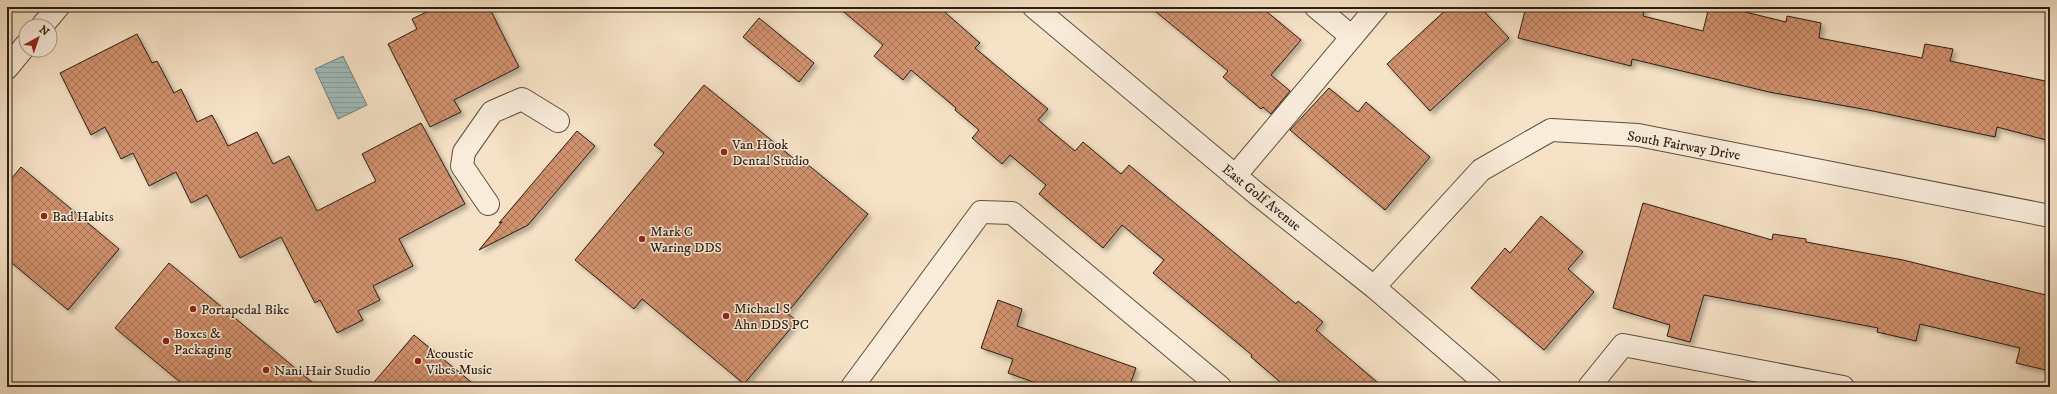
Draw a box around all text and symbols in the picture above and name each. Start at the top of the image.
north arrow [18,18,58,58]
text: N [36,23,52,39]
street label: South Fairway Drive [1626,127,1742,165]
place label: Van Hook Dental Studio [731,136,809,170]
marker: Van Hook Dental Studio [719,147,729,157]
street label: East Golf Avenue [1218,160,1305,235]
place label: Bad Habits [52,208,114,226]
marker: Bad Habits [39,211,49,221]
place label: Mark C Waring DDS [649,223,722,257]
marker: Mark C Waring DDS [637,234,647,244]
place label: Michael S Ahn DDS PC [734,300,809,334]
place label: Portapedal Bike [201,301,289,319]
marker: Portapedal Bike [188,304,198,314]
marker: Michael S Ahn DDS PC [721,311,731,321]
place label: Boxes & Packaging [174,325,232,359]
marker: Boxes & Packaging [161,336,171,346]
place label: Acoustic Vibes Music [425,345,492,379]
marker: Acoustic Vibes Music [413,356,423,366]
place label: Nani Hair Studio [274,362,371,380]
marker: Nani Hair Studio [261,365,271,375]

